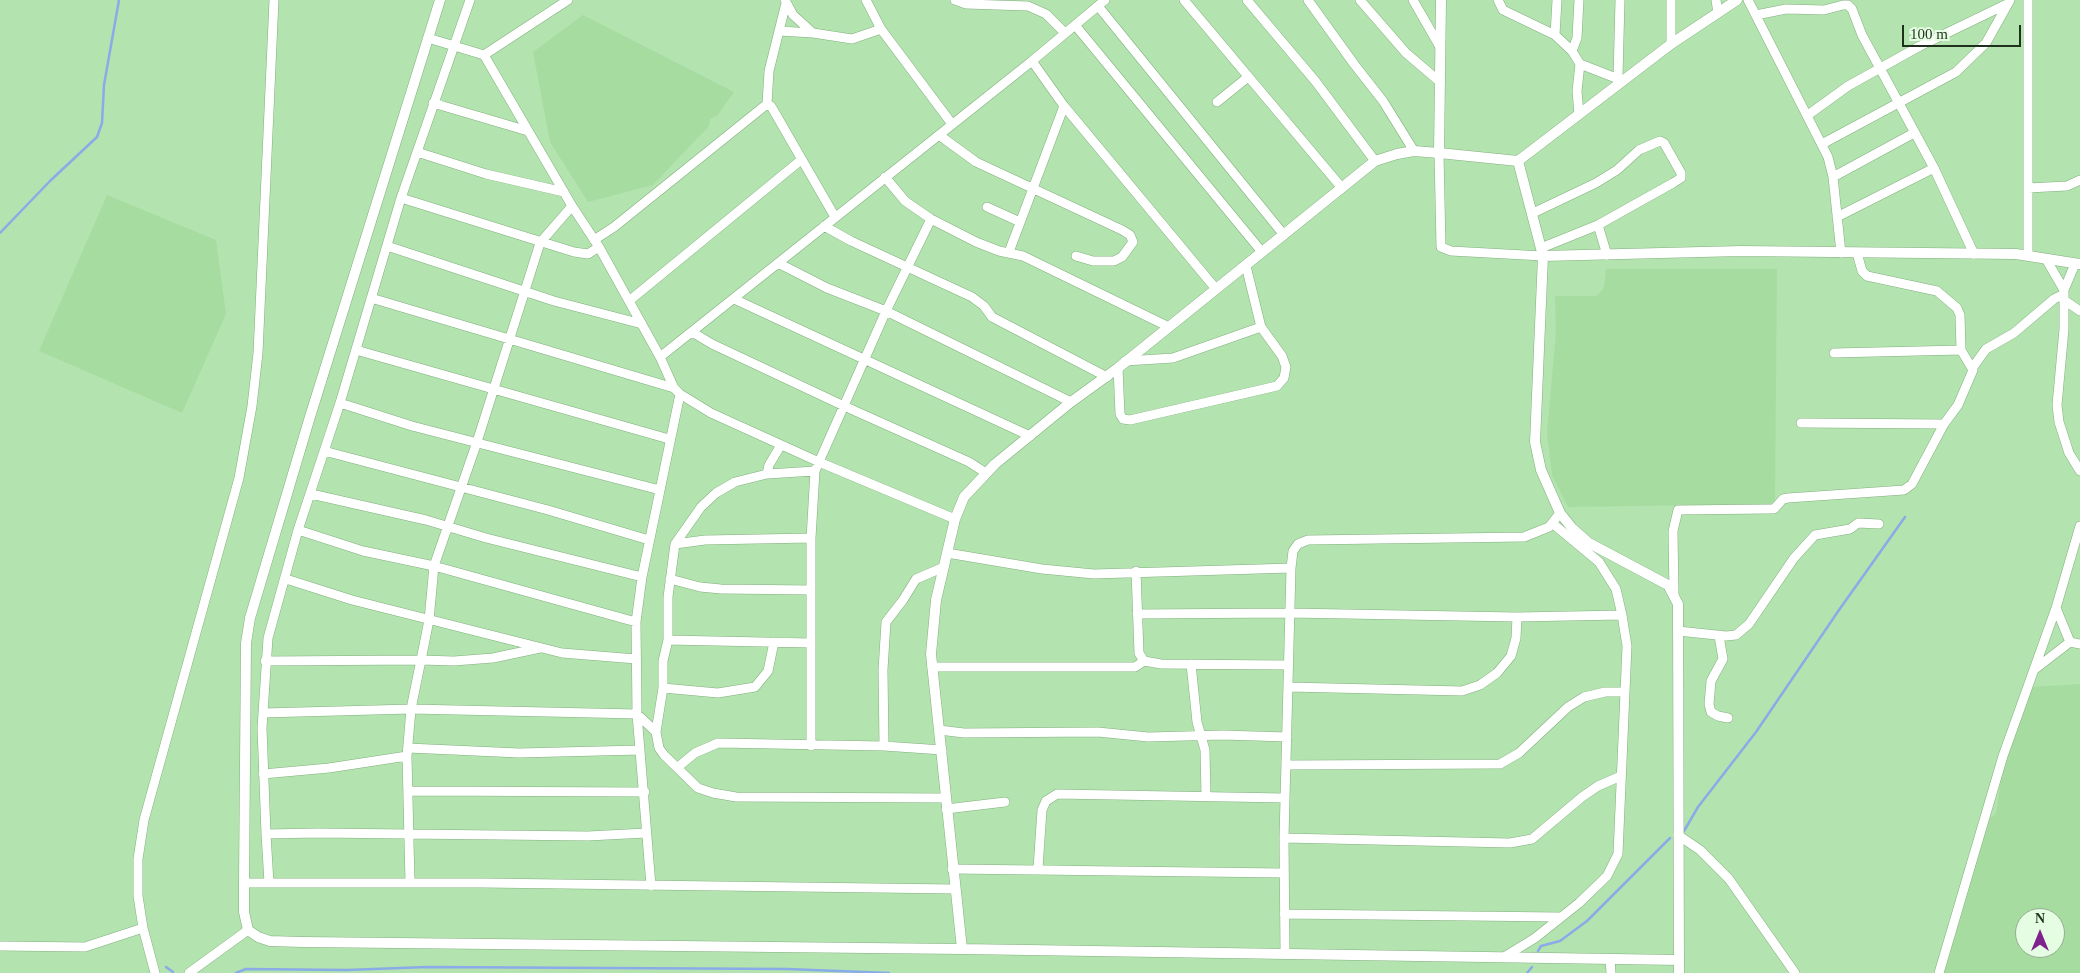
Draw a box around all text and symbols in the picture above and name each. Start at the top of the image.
scale bar [1905,15,2024,47]
text: 100 m [1910,26,1948,42]
north arrow [2015,908,2065,958]
text: N [2035,911,2045,926]

